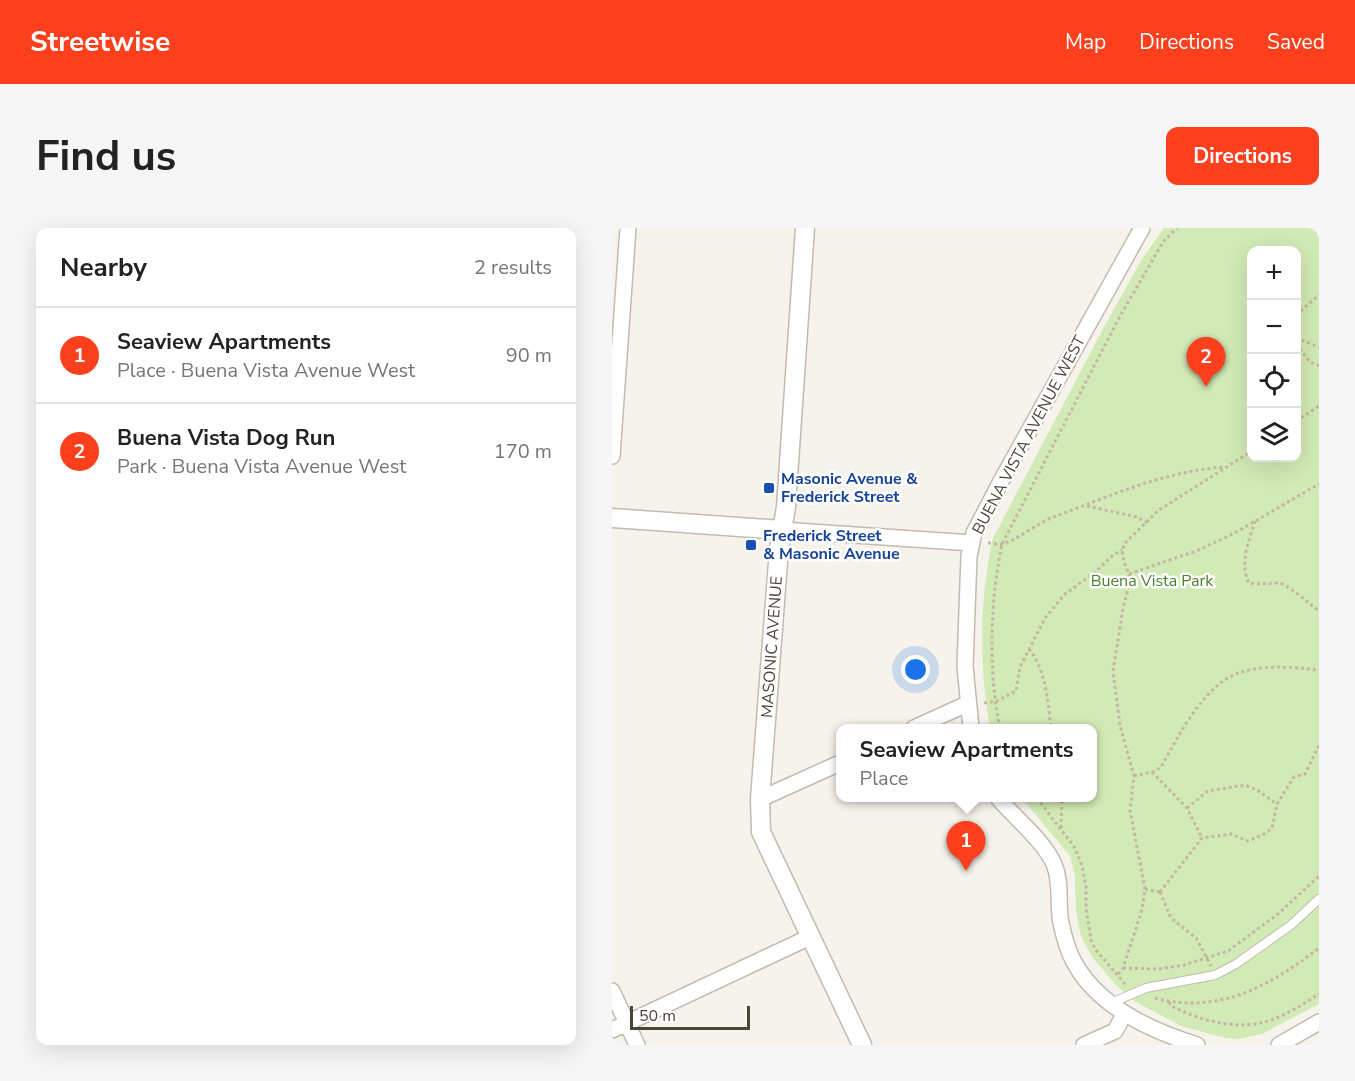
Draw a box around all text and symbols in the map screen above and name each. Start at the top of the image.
text: Streetwise [30,23,170,61]
text: Map [1065,28,1106,56]
text: Directions [1139,28,1234,56]
text: Saved [1267,28,1325,56]
button: Directions [1166,127,1319,185]
text: Find us [36,128,176,185]
map controls [1247,246,1301,462]
button: + [1247,246,1301,300]
text: Nearby [60,250,147,285]
text: 2 results [474,254,552,281]
button: − [1247,300,1301,354]
text: Seaview Apartments [117,327,331,357]
street label: BUENA VISTA AVENUE WEST [967,331,1091,538]
pin: 2 [1186,338,1226,387]
text: 1 [74,342,86,369]
text: 90 m [506,342,552,369]
button: locate [1247,354,1301,408]
text: Place · Buena Vista Avenue West [117,357,415,384]
button: layers [1247,408,1301,462]
text: Buena Vista Dog Run [117,423,335,453]
text: 2 [74,438,86,465]
text: 170 m [494,438,552,465]
text: Park · Buena Vista Avenue West [117,453,406,480]
place label: Masonic Avenue & Frederick Street [781,468,918,508]
marker: Masonic Avenue & Frederick Street [762,481,776,495]
place label: Frederick Street & Masonic Avenue [763,525,900,565]
marker: Frederick Street & Masonic Avenue [744,538,758,552]
park label: Buena Vista Park [1091,570,1214,592]
street label: MASONIC AVENUE [756,575,788,719]
your location [901,655,930,684]
popup [836,724,1097,802]
text: Seaview Apartments [860,735,1073,765]
text: Place [860,765,908,792]
pin: 1 [946,822,986,871]
scale bar [630,1003,750,1030]
text: 50 m [639,1005,676,1027]

